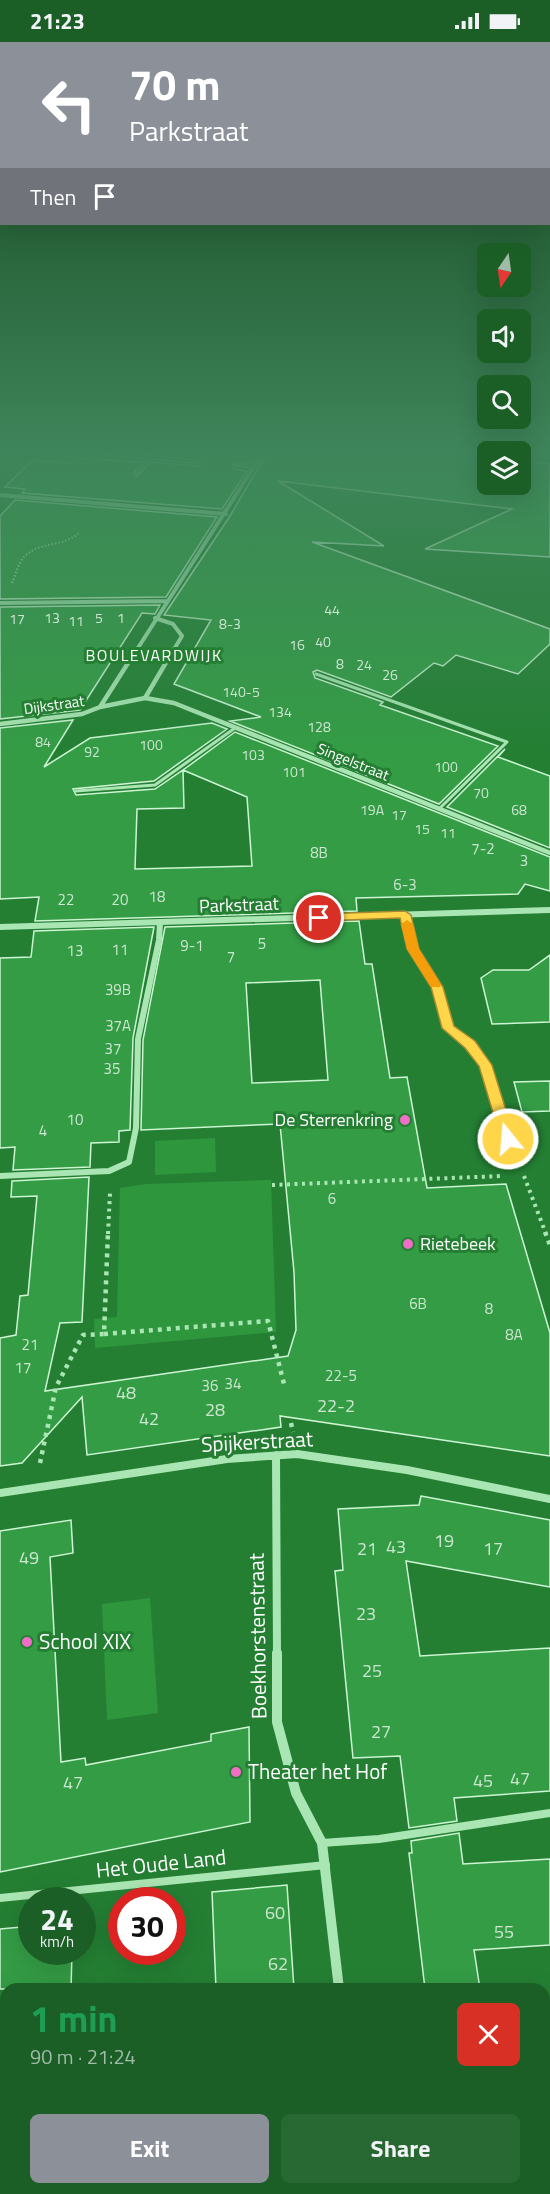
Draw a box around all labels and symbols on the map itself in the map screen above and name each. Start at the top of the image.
north arrow [477,243,531,297]
house number: 44 [324,599,340,620]
house number: 13 [44,607,60,628]
house number: 5 [95,607,103,628]
house number: 1 [117,607,125,628]
house number: 17 [9,608,25,629]
house number: 11 [68,610,84,631]
house number: 8-3 [219,613,241,634]
house number: 40 [315,631,331,652]
house number: 16 [289,634,305,655]
district label: BOULEVARDWIJK [85,643,223,667]
house number: 8 [336,653,344,674]
house number: 24 [356,654,372,675]
house number: 26 [382,664,398,685]
house number: 140-5 [222,681,260,702]
street label: Dijkstraat [22,689,87,720]
house number: 134 [268,701,292,722]
house number: 128 [307,716,331,737]
house number: 84 [35,731,51,752]
house number: 100 [139,734,163,755]
street label: Singelstraat [314,737,393,787]
house number: 92 [84,741,100,762]
house number: 103 [241,744,265,765]
house number: 100 [434,756,458,777]
house number: 101 [282,761,306,782]
house number: 70 [473,782,489,803]
house number: 19A [360,799,385,820]
house number: 68 [511,799,527,820]
house number: 17 [391,804,407,825]
house number: 15 [414,818,430,839]
house number: 11 [440,822,456,843]
house number: 7-2 [471,837,495,860]
house number: 8B [310,841,328,864]
house number: 3 [520,849,528,872]
house number: 6-3 [393,873,417,896]
house number: 18 [149,885,165,908]
house number: 22 [58,888,74,911]
house number: 20 [112,888,128,911]
street label: Parkstraat [199,890,280,919]
pin [293,892,344,943]
house number: 5 [258,932,266,955]
house number: 9-1 [180,934,204,957]
house number: 11 [112,938,128,961]
house number: 13 [67,939,83,962]
house number: 7 [227,945,235,968]
house number: 39B [105,978,131,1001]
house number: 37A [105,1014,131,1037]
house number: 37 [105,1037,121,1060]
house number: 35 [104,1057,120,1080]
place label: De Sterrenkring [275,1106,393,1133]
position arrow [476,1107,540,1171]
house number: 10 [67,1108,83,1131]
marker: De Sterrenkring [398,1113,412,1127]
house number: 4 [39,1119,47,1142]
house number: 6 [328,1187,336,1210]
place label: Rietebeek [420,1230,496,1257]
marker: Rietebeek [401,1237,415,1251]
house number: 6B [409,1292,427,1315]
house number: 8 [485,1297,493,1320]
house number: 8A [505,1323,523,1346]
house number: 21 [22,1333,38,1356]
house number: 17 [15,1356,31,1379]
house number: 22-5 [325,1364,357,1387]
house number: 34 [225,1372,241,1395]
house number: 36 [202,1374,218,1397]
house number: 48 [116,1379,136,1406]
house number: 22-2 [317,1392,355,1419]
house number: 28 [205,1396,225,1423]
house number: 42 [139,1405,159,1432]
street label: Spijkerstraat [200,1422,314,1460]
house number: 19 [434,1527,454,1554]
house number: 43 [386,1533,406,1560]
house number: 21 [357,1535,377,1562]
house number: 17 [483,1535,503,1562]
house number: 49 [19,1544,39,1571]
street label: Boekhorstenstraat [240,1552,274,1719]
house number: 23 [356,1600,376,1627]
place label: School XIX [39,1625,131,1657]
marker: School XIX [20,1635,34,1649]
house number: 25 [362,1657,382,1684]
house number: 27 [371,1718,391,1745]
place label: Theater het Hof [248,1755,387,1787]
marker: Theater het Hof [229,1765,243,1779]
house number: 47 [510,1765,530,1792]
house number: 45 [473,1767,493,1794]
house number: 47 [63,1769,83,1796]
street label: Het Oude Land [94,1840,228,1886]
speed limit sign: 30 [108,1887,186,1965]
house number: 60 [265,1899,285,1926]
house number: 55 [494,1918,514,1945]
house number: 62 [268,1950,288,1977]

